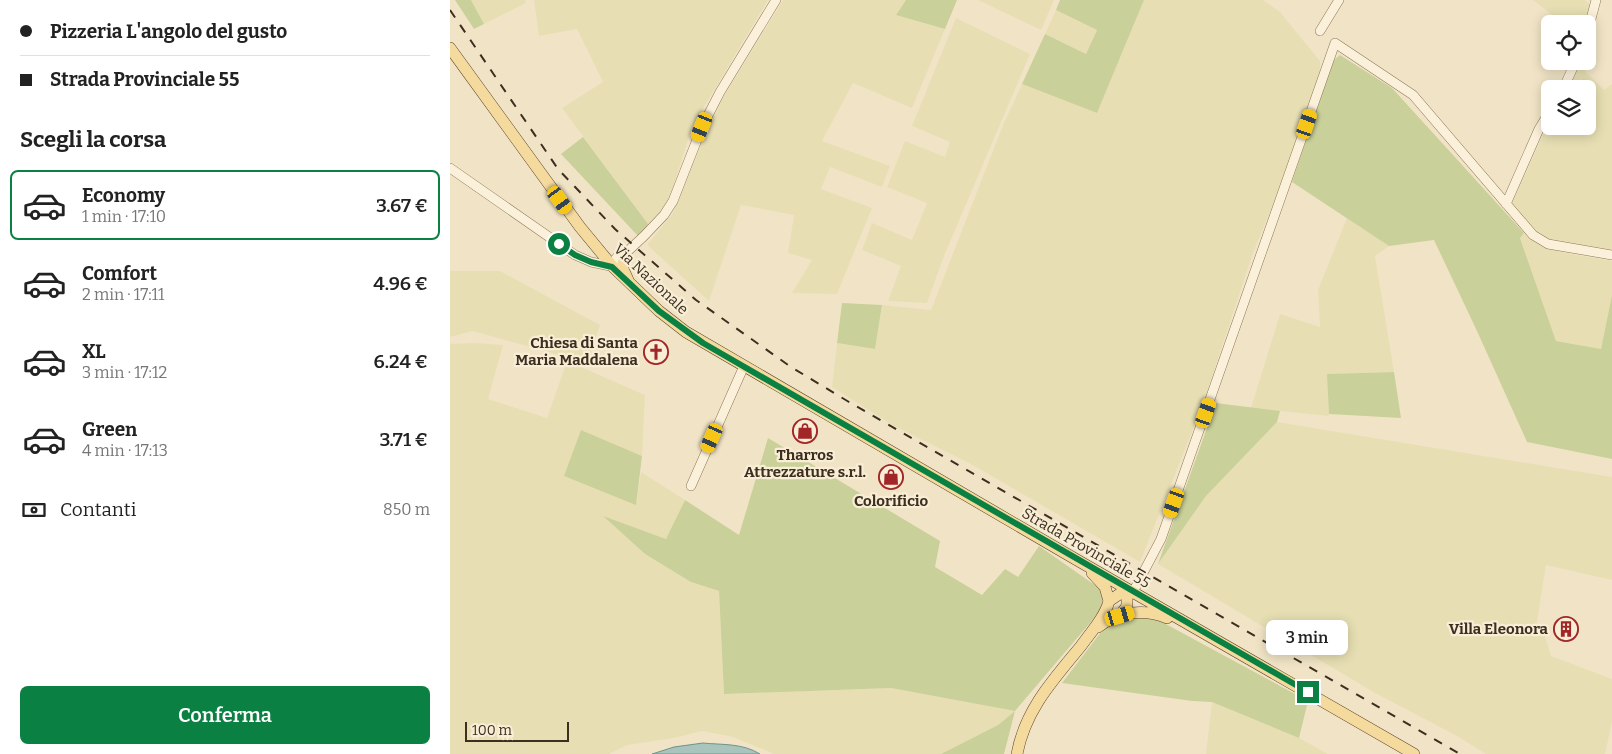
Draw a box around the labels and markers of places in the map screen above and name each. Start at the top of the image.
place label: Chiesa di Santa Maria Maddalena [515,334,639,369]
church icon: Chiesa di Santa Maria Maddalena [643,339,669,365]
shop icon: Tharros Attrezzature s.r.l. [792,418,818,444]
place label: Tharros Attrezzature s.r.l. [744,446,866,481]
shop icon: Colorificio [878,464,904,490]
place label: Colorificio [854,492,928,510]
building icon: Villa Eleonora [1553,616,1579,642]
place label: Villa Eleonora [1449,620,1549,638]

